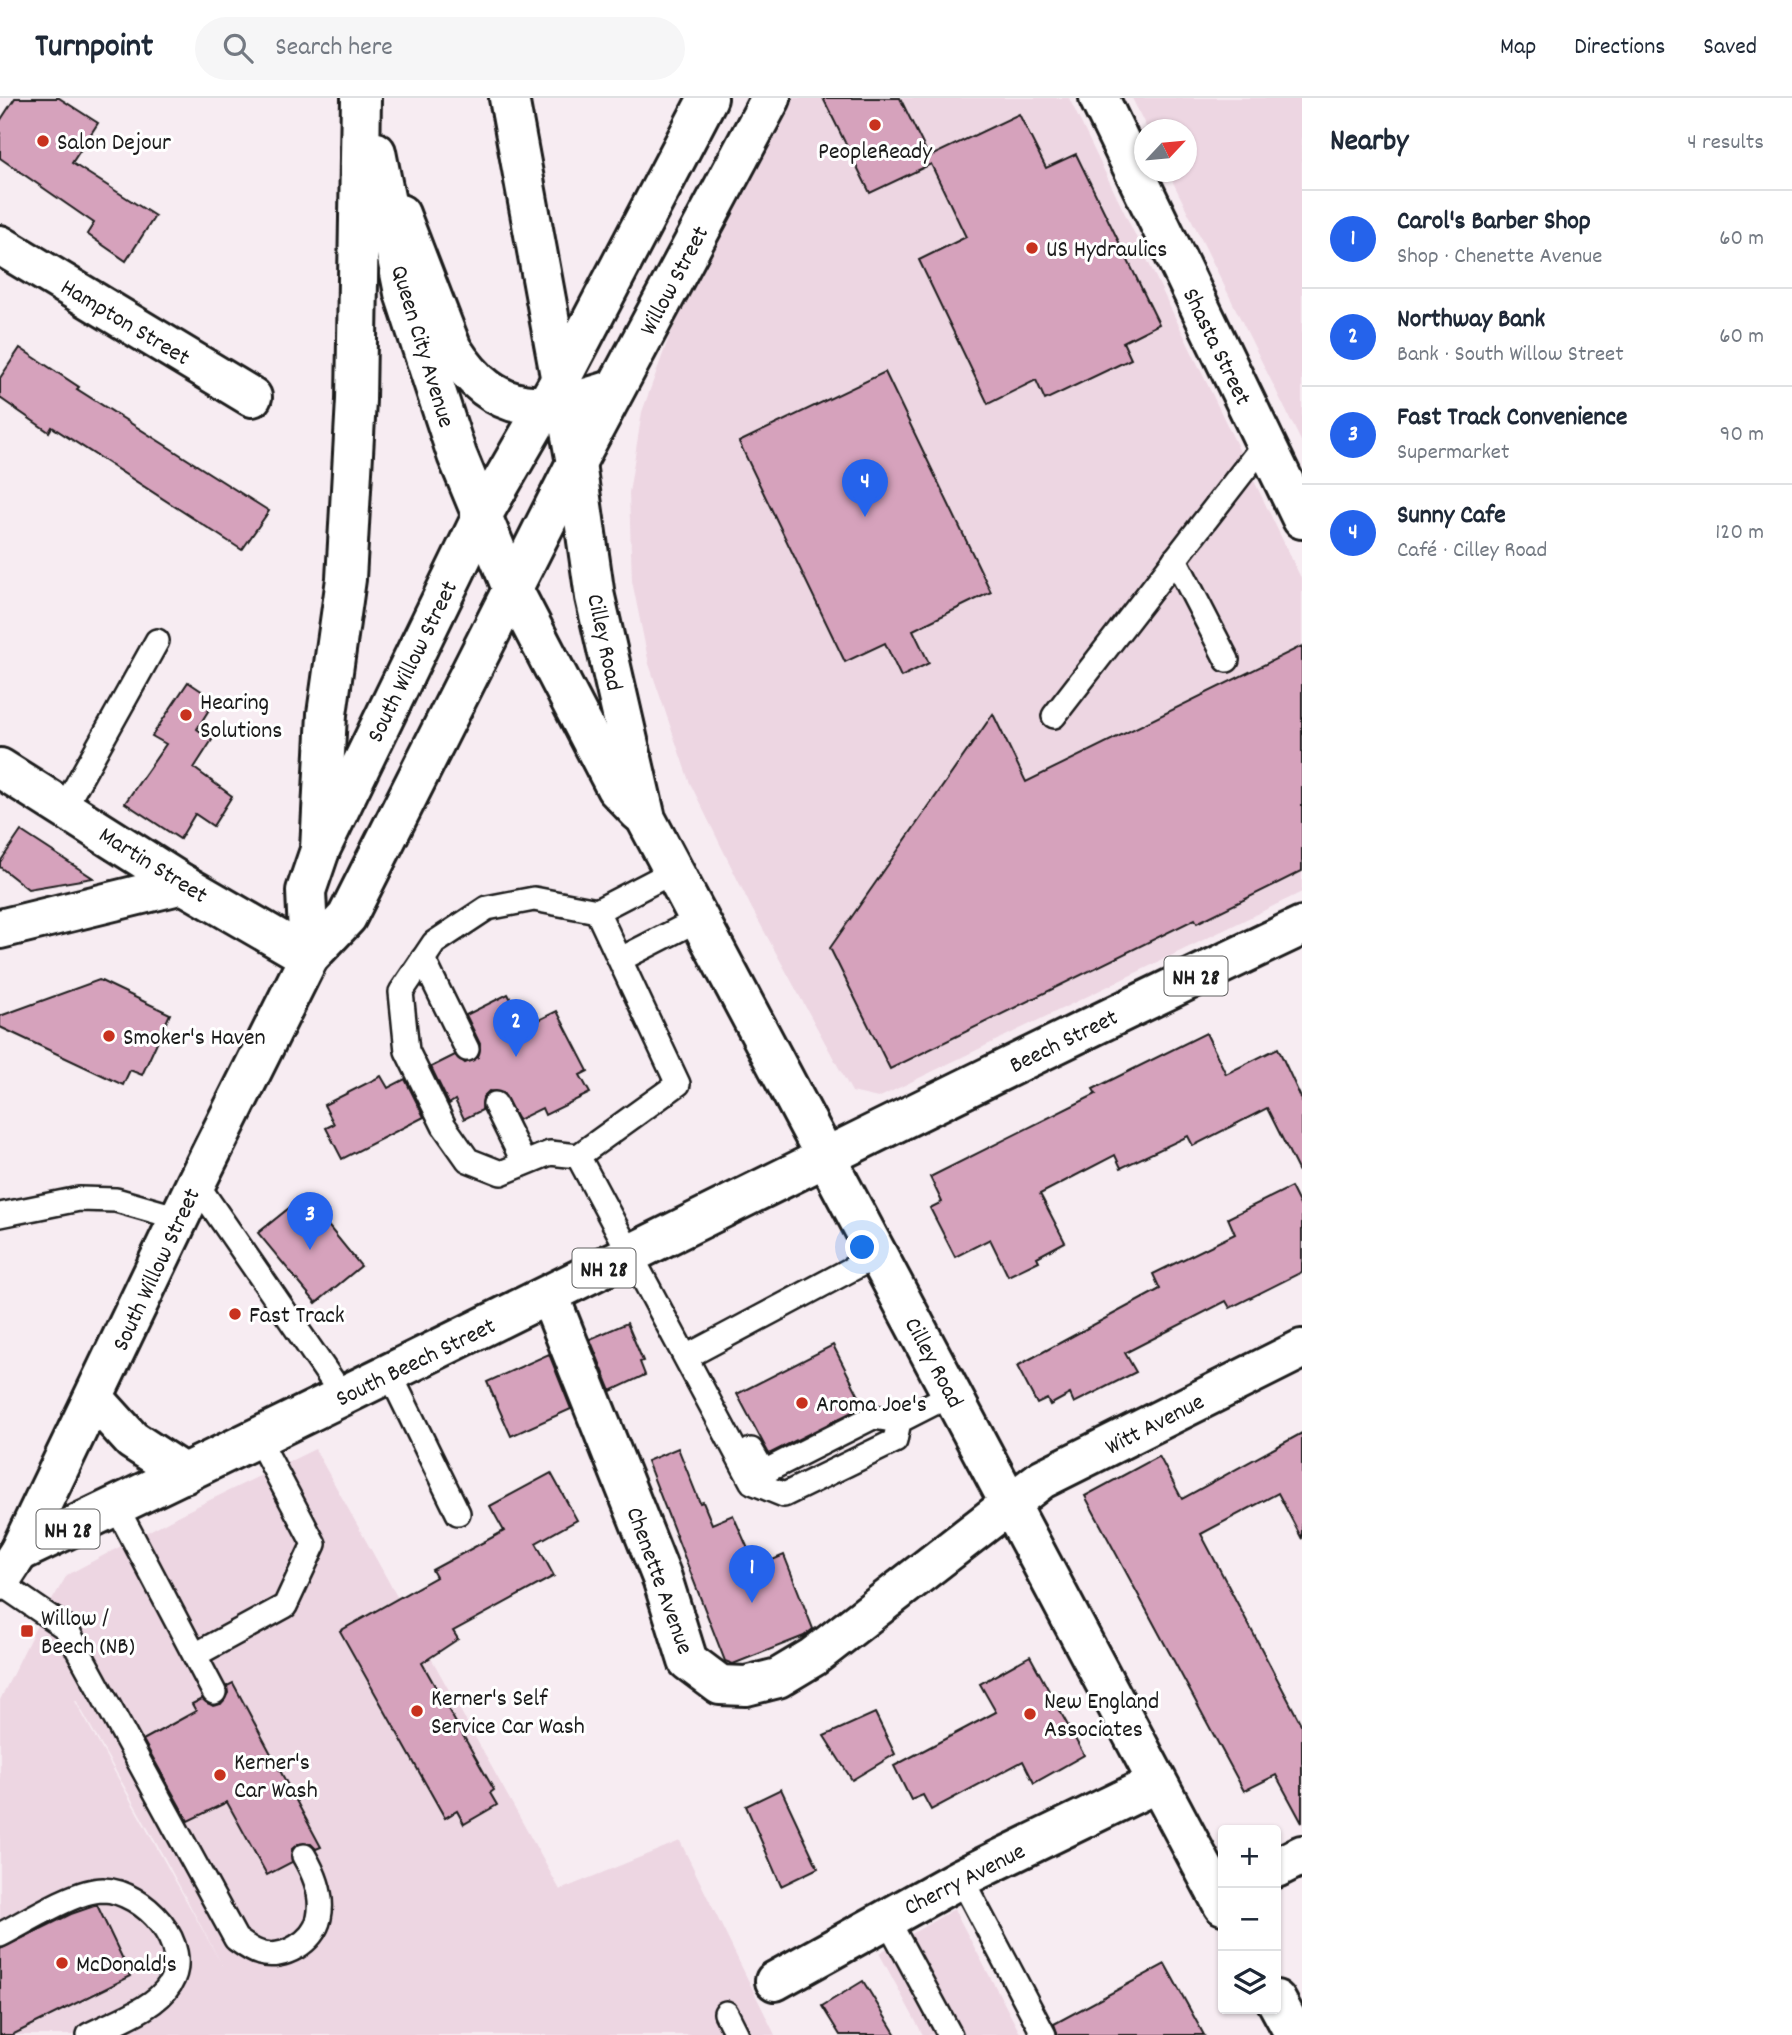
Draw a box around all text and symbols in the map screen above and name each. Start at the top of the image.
search box [195,17,685,80]
text: Turnpoint [35,25,153,72]
icon: search [219,29,257,67]
text: Search here [275,30,393,67]
text: Map [1500,31,1536,65]
text: Directions [1574,31,1665,65]
text: Saved [1703,31,1757,65]
marker: PeopleReady [867,117,883,133]
north arrow [1134,119,1197,182]
text: Nearby [1330,122,1408,165]
place label: Salon Dejour [57,127,171,161]
text: 4 results [1687,127,1764,160]
marker: Salon Dejour [35,133,51,149]
place label: PeopleReady [818,136,933,170]
text: Carol's Barber Shop [1397,204,1591,241]
street label: Willow Street [633,221,719,342]
text: 1 [1350,223,1356,256]
text: 60 m [1719,223,1764,256]
place label: US Hydraulics [1046,234,1167,268]
marker: US Hydraulics [1024,240,1040,256]
text: Shop · Chenette Avenue [1397,241,1602,274]
street label: Queen City Avenue [380,262,462,432]
street label: Hampton Street [53,272,196,376]
street label: Shasta Street [1172,283,1258,412]
text: Northway Bank [1397,302,1545,339]
text: 2 [1348,321,1358,354]
text: 60 m [1719,321,1764,354]
text: Bank · South Willow Street [1397,339,1624,372]
text: Fast Track Convenience [1397,400,1627,437]
text: 3 [1348,419,1358,452]
text: 90 m [1720,419,1764,452]
text: Supermarket [1397,437,1509,470]
pin: 4 [842,459,888,517]
text: Sunny Cafe [1397,498,1506,535]
text: 4 [1348,517,1358,550]
text: 120 m [1715,517,1764,550]
text: Café · Cilley Road [1397,535,1547,568]
street label: South Willow Street [360,575,468,749]
street label: Cilley Road [576,591,630,694]
place label: Hearing Solutions [200,687,282,749]
marker: Hearing Solutions [178,707,194,723]
street label: Martin Street [92,820,213,913]
road number: NH 28 [1164,956,1228,996]
pin: 2 [493,999,539,1057]
street label: Beech Street [1004,1002,1124,1084]
place label: Smoker's Haven [123,1022,266,1056]
marker: Smoker's Haven [101,1028,117,1044]
street label: South Willow Street [105,1183,210,1357]
pin: 3 [287,1192,333,1250]
your location [845,1230,879,1264]
road number: NH 28 [572,1248,636,1288]
place label: Fast Track [249,1300,345,1334]
marker: Fast Track [227,1306,243,1322]
street label: South Beech Street [331,1310,502,1417]
street label: Cilley Road [894,1312,970,1415]
street label: Witt Avenue [1100,1386,1211,1465]
place label: Aroma Joe's [816,1389,927,1423]
marker: Aroma Joe's [794,1395,810,1411]
street label: Chenette Avenue [616,1503,701,1659]
road number: NH 28 [36,1510,100,1548]
pin: 1 [729,1545,775,1603]
place label: Willow / Beech (NB) [41,1603,135,1665]
marker: Willow / Beech (NB) [19,1623,35,1639]
place label: Kerner's Self Service Car Wash [431,1683,585,1745]
place label: New England Associates [1044,1686,1159,1748]
marker: Kerner's Self Service Car Wash [409,1703,425,1719]
marker: New England Associates [1022,1706,1038,1722]
place label: Kerner's Car Wash [234,1747,318,1809]
marker: Kerner's Car Wash [212,1767,228,1783]
map controls [1218,1825,1281,2014]
button: + [1218,1825,1281,1888]
street label: Cherry Avenue [899,1836,1032,1926]
button: − [1218,1888,1281,1951]
place label: McDonald's [76,1949,177,1983]
button: layers [1218,1951,1281,2014]
marker: McDonald's [54,1955,70,1971]

